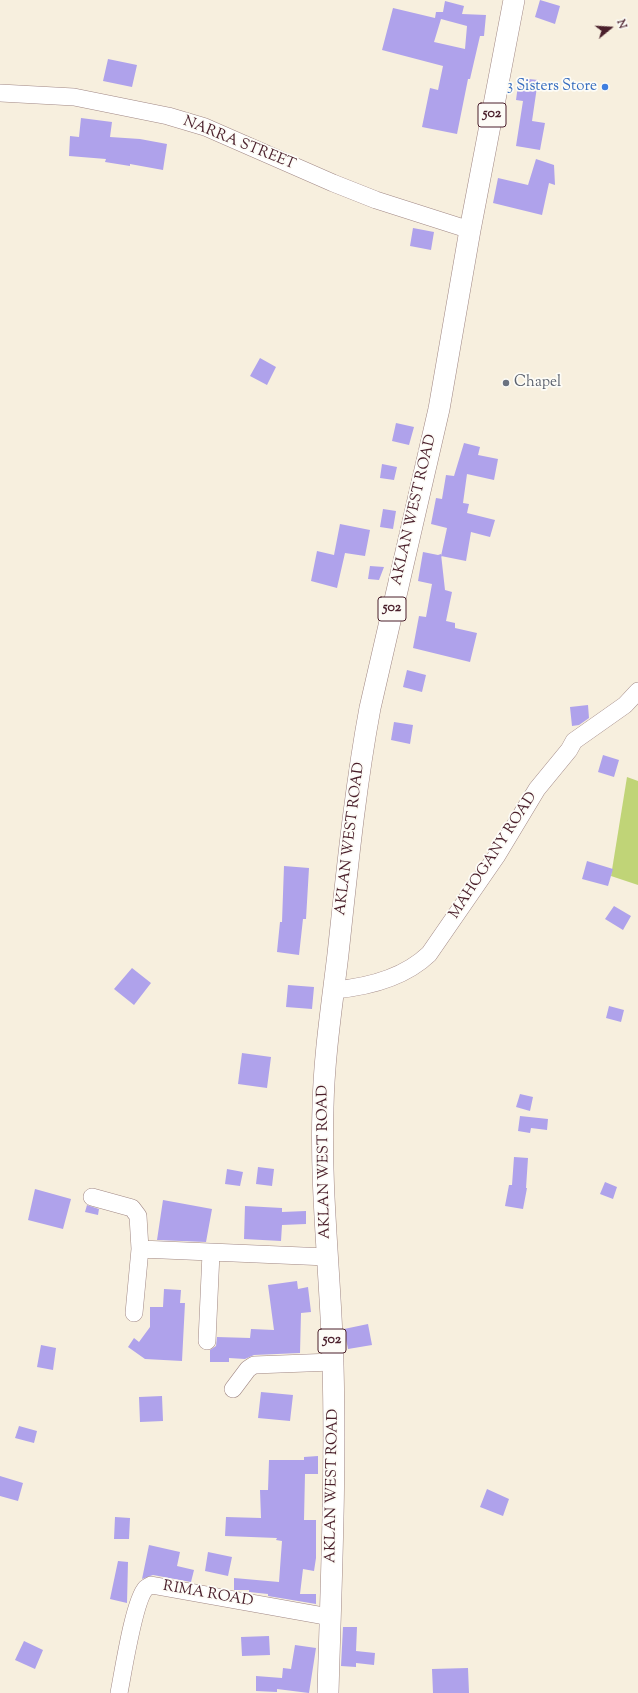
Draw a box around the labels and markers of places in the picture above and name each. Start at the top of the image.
place label: 3 Sisters Store [507,78,597,96]
marker: 3 Sisters Store [600,82,610,92]
place label: Chapel [514,374,561,392]
marker: Chapel [501,378,511,388]

